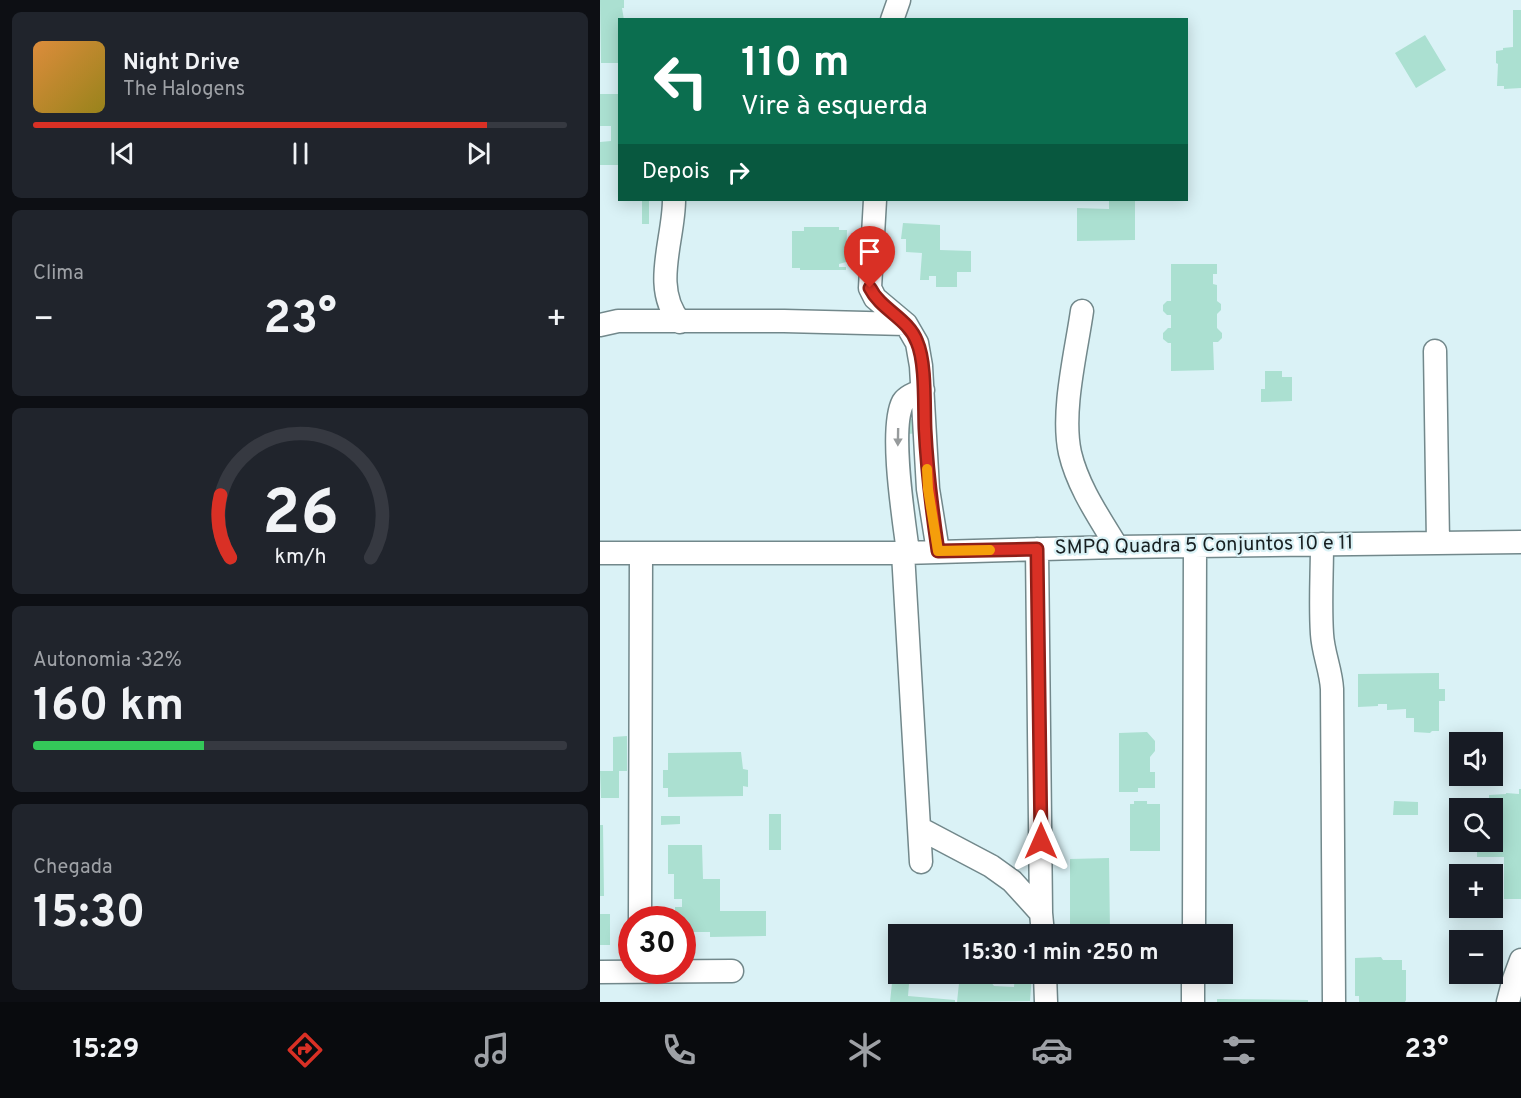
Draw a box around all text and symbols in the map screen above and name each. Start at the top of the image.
text: 110 m [741,38,850,91]
icon: left [642,42,720,120]
text: Night Drive [123,50,240,77]
text: The Halogens [123,77,245,103]
text: Vire à esquerda [741,90,928,124]
icon: previous [106,137,139,170]
icon: pause [284,137,317,170]
icon: next [462,137,495,170]
icon: right [722,156,755,189]
text: Depois [642,159,710,186]
pin [844,226,895,288]
icon: arrive [853,235,886,268]
text: Clima [33,261,84,287]
text: 23° [263,292,337,349]
text: − [33,300,54,342]
text: + [546,300,567,342]
one-way arrow [893,427,903,446]
text: 26 [262,477,338,556]
street label: SMPQ Quadra 5 Conjuntos 10 e 11 [1054,530,1354,562]
text: km/h [274,544,326,571]
text: Autonomia · 32% [33,648,182,674]
text: 160 km [33,679,184,736]
map controls [1449,732,1503,984]
button: sound [1449,732,1503,786]
button: search [1449,798,1503,852]
position arrow [1009,809,1073,873]
text: Chegada [33,855,113,881]
button: + [1449,864,1503,918]
text: 15:30 [33,886,145,943]
speed limit sign: 30 [618,906,696,984]
button: − [1449,930,1503,984]
text: 15:30 · 1 min · 250 m [963,940,1158,967]
icon: directions [284,1029,326,1071]
icon: music [471,1029,513,1071]
icon: phone [658,1029,700,1071]
icon: climate [844,1029,886,1071]
icon: car [1031,1029,1073,1071]
icon: filters [1218,1029,1260,1071]
text: 15:29 [72,1033,139,1067]
text: 23° [1405,1033,1449,1067]

